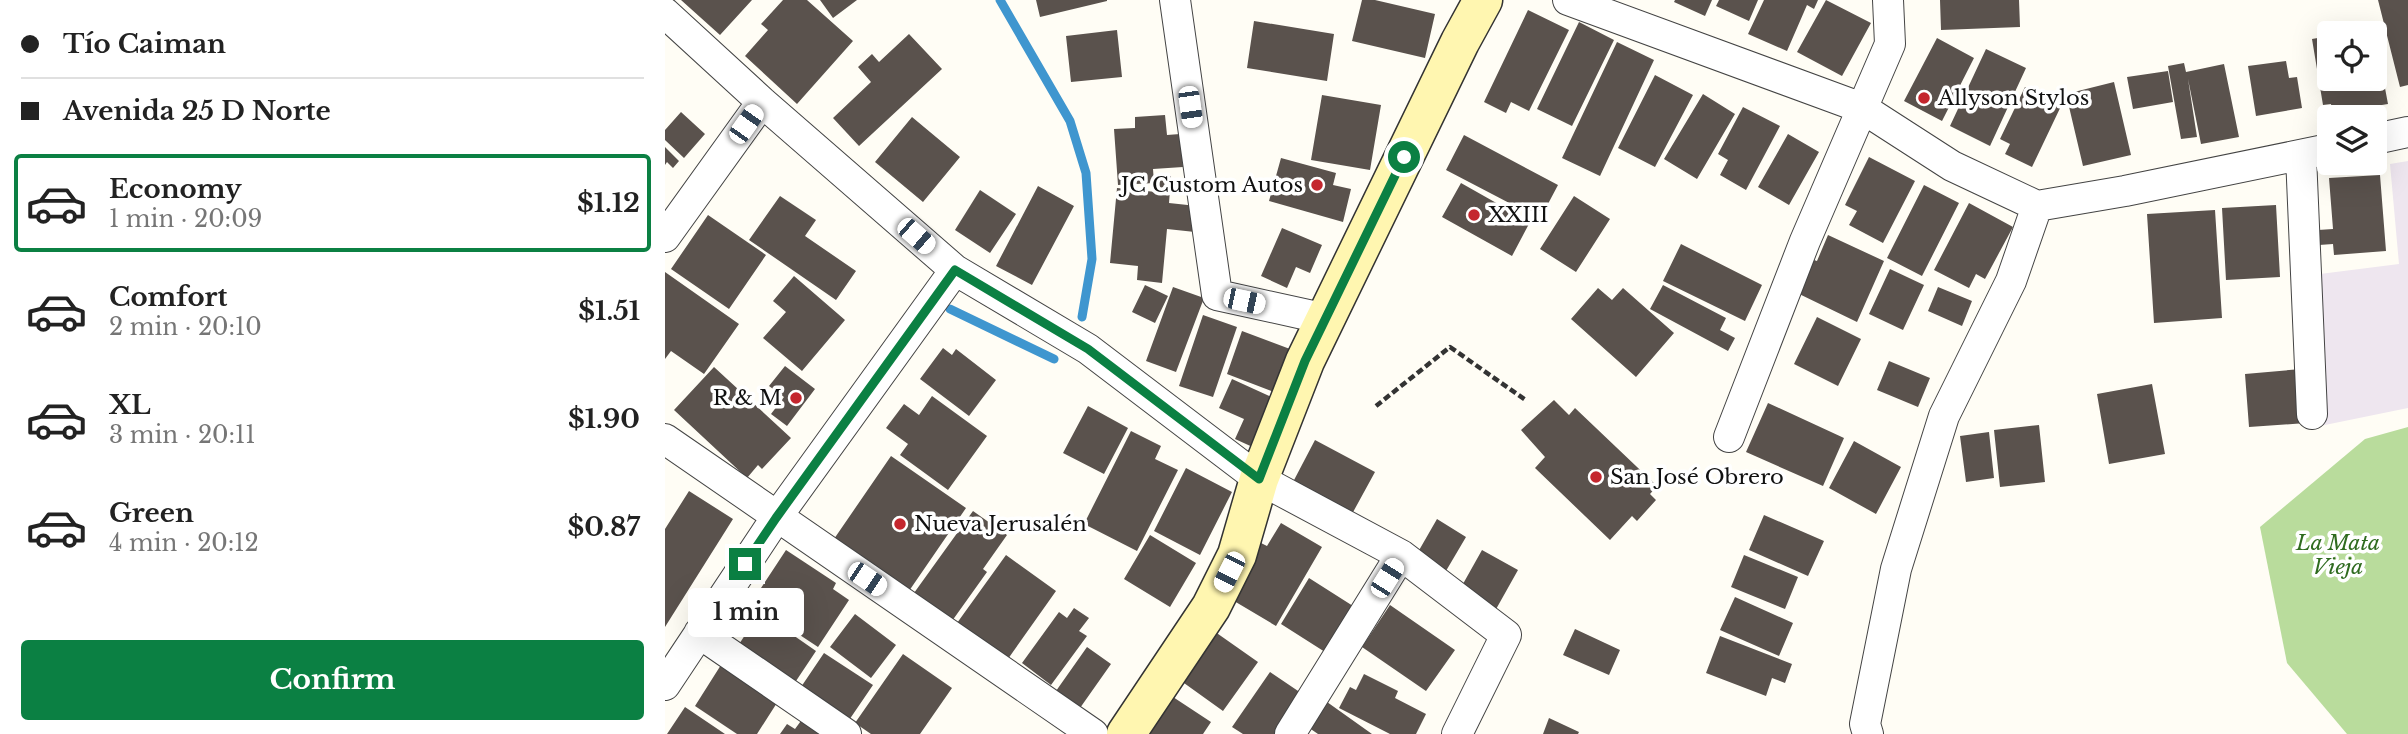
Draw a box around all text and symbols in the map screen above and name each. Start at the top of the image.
map controls [2317,21,2387,175]
button: locate [2317,21,2387,91]
text: Tío Caiman [63,28,226,60]
car [1177,85,1204,129]
place label: Allyson Stylos [1937,85,2089,111]
marker: Allyson Stylos [1916,90,1932,106]
text: Avenida 25 D Norte [63,95,331,127]
car [726,101,767,147]
button: layers [2317,105,2387,175]
route start [1388,141,1420,173]
icon: car [25,172,88,235]
place label: JC Custom Autos [1118,172,1303,198]
text: Economy [109,173,242,205]
marker: JC Custom Autos [1309,177,1325,193]
text: $1.12 [577,187,640,219]
place label: XXIII [1488,202,1549,228]
text: 1 min · 20:09 [109,205,262,233]
marker: XXIII [1466,207,1482,223]
car [894,214,939,258]
icon: car [25,280,88,343]
text: Comfort [109,281,227,313]
car [1222,286,1267,316]
text: $1.51 [578,295,640,327]
text: 2 min · 20:10 [109,313,262,341]
place label: R & M [713,385,782,411]
icon: car [25,388,88,451]
text: XL [109,389,151,421]
marker: R & M [788,390,804,406]
text: $1.90 [568,403,640,435]
text: 3 min · 20:11 [109,421,256,449]
place label: San José Obrero [1610,464,1784,490]
marker: San José Obrero [1588,469,1604,485]
icon: car [25,496,88,559]
text: Green [109,497,194,529]
text: $0.87 [567,511,640,543]
place label: Nueva Jerusalén [914,511,1087,537]
marker: Nueva Jerusalén [892,516,908,532]
text: 4 min · 20:12 [109,529,259,557]
park label: La Mata Vieja [2295,530,2380,580]
route end [729,548,761,580]
car [1211,549,1248,595]
car [1367,555,1408,601]
car [844,559,891,599]
callout: 1 min [687,588,803,638]
text: 1 min [713,598,779,626]
button: Confirm [21,640,644,720]

